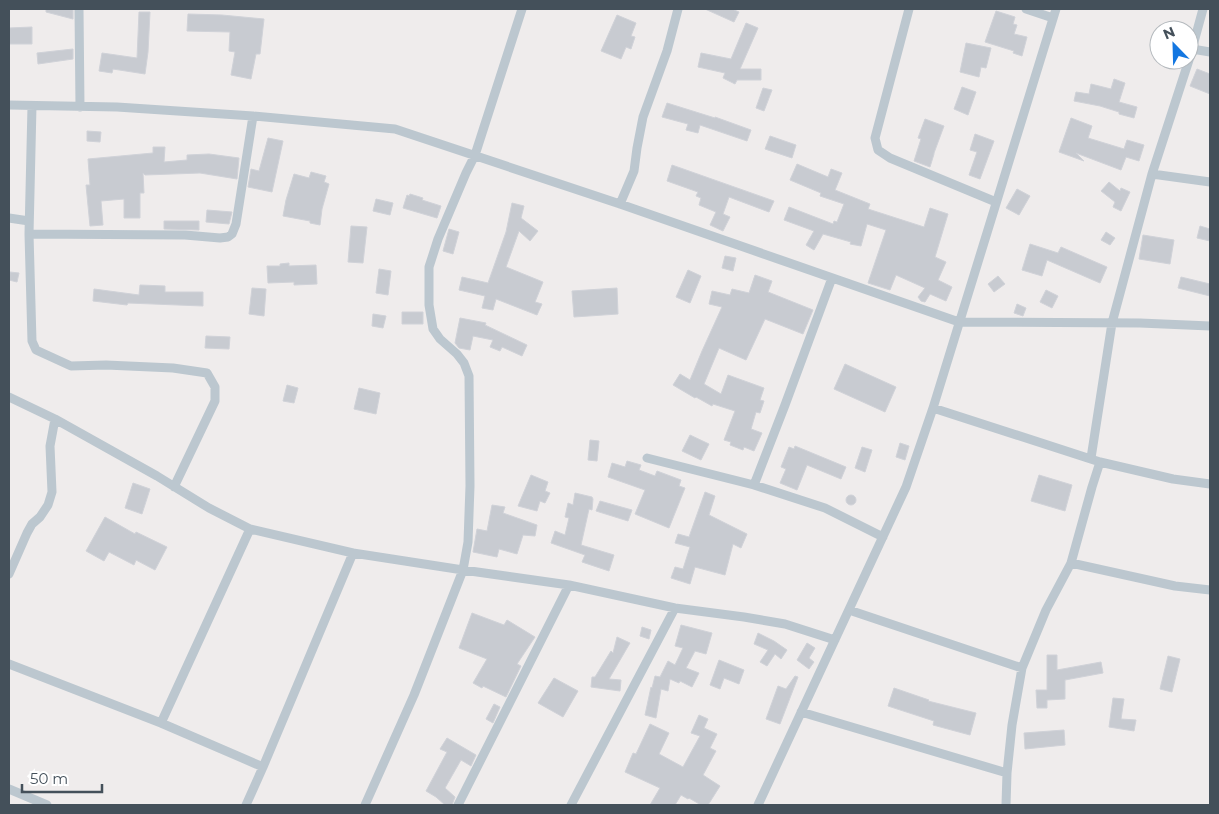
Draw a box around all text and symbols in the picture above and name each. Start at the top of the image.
north arrow [1149,20,1199,70]
text: N [1160,23,1178,44]
scale bar [22,762,102,794]
text: 50 m [30,769,68,788]

